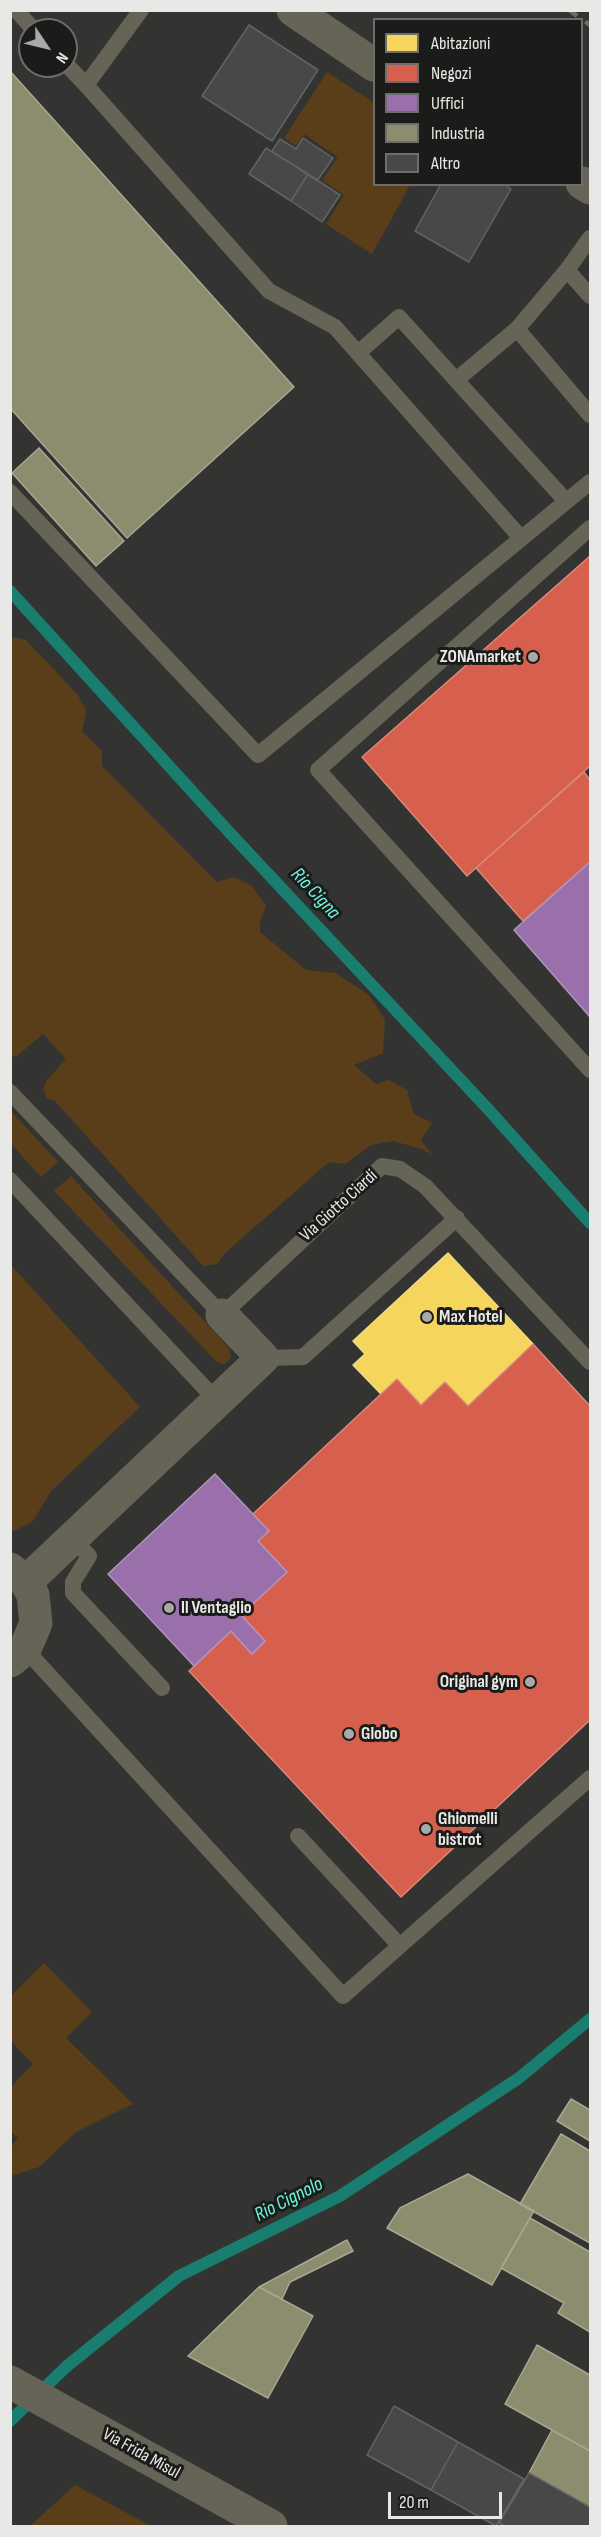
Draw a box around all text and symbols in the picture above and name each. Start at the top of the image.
north arrow [18,18,78,78]
legend [373,18,583,186]
text: Abitazioni [431,33,490,54]
text: N [51,49,72,66]
text: Negozi [431,63,472,84]
text: Uffici [431,93,464,114]
text: Industria [431,123,485,144]
text: Altro [431,153,460,174]
place label: ZONAmarket [440,646,521,668]
marker: ZONAmarket [526,650,540,664]
water label: Rio Cigna [285,863,345,925]
street label: Via Giotto Ciardi [296,1166,382,1246]
place label: Max Hotel [439,1306,503,1328]
marker: Max Hotel [420,1310,434,1324]
place label: Il Ventaglio [181,1597,252,1619]
marker: Il Ventaglio [162,1601,176,1615]
place label: Original gym [440,1671,518,1693]
marker: Original gym [523,1675,537,1689]
place label: Globo [361,1723,398,1745]
marker: Globo [342,1727,356,1741]
place label: Ghiomelli bistrot [438,1808,498,1850]
marker: Ghiomelli bistrot [419,1822,433,1836]
water label: Rio Cignolo [251,2173,327,2227]
street label: Via Frida Misul [98,2424,184,2484]
scale bar [391,2480,505,2518]
text: 20 m [399,2492,429,2513]

